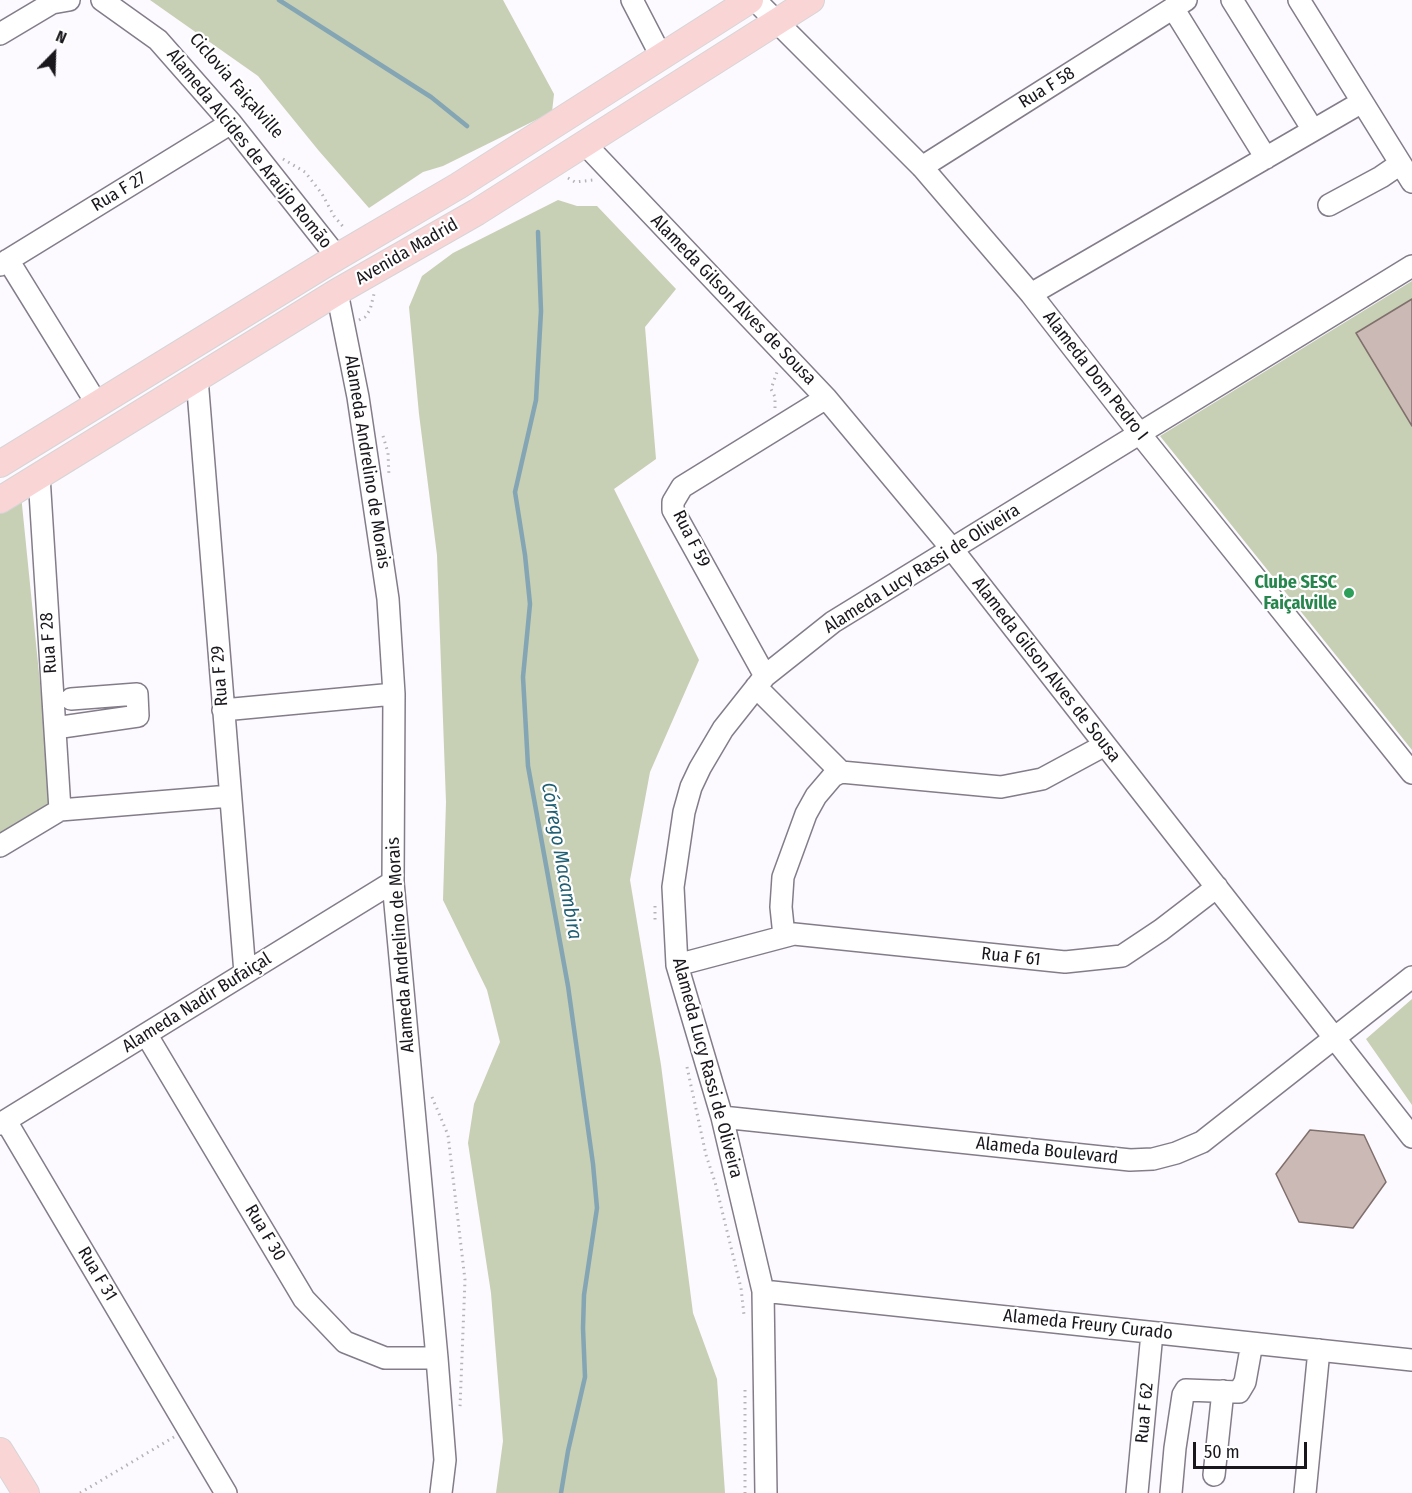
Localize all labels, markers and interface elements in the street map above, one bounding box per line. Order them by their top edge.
north arrow [24,24,84,84]
text: N [53,26,69,48]
street label: Ciclovia Faiçalville [184,29,288,143]
street label: Alameda Alcides de Araújo Romão [162,45,336,253]
street label: Rua F 58 [1015,63,1079,113]
street label: Rua F 27 [88,167,150,217]
street label: Alameda Gilson Alves de Sousa [646,210,820,390]
street label: Avenida Madrid [352,214,462,290]
street label: Alameda Dom Pedro I [1038,307,1152,445]
street label: Alameda Andrelino de Morais [339,354,395,570]
street label: Alameda Lucy Rassi de Oliveira [820,500,1024,638]
street label: Rua F 59 [668,507,714,571]
place label: Clube SESC Faiçalville [1254,572,1337,614]
street label: Alameda Gilson Alves de Sousa [967,573,1125,767]
marker: Clube SESC Faiçalville [1342,586,1356,600]
street label: Rua F 28 [36,612,62,674]
street label: Rua F 29 [207,645,233,707]
water label: Córrego Macambira [535,781,587,941]
street label: Alameda Andrelino de Morais [383,837,419,1053]
street label: Rua F 61 [980,943,1042,971]
street label: Alameda Nadir Bufaiçal [119,948,275,1058]
street label: Alameda Lucy Rassi de Oliveira [667,956,747,1180]
street label: Alameda Boulevard [975,1133,1119,1169]
street label: Rua F 30 [240,1201,290,1265]
street label: Rua F 31 [73,1243,121,1305]
street label: Alameda Freury Curado [1002,1305,1174,1345]
street label: Rua F 62 [1132,1382,1158,1444]
scale bar [1196,1430,1310,1468]
text: 50 m [1204,1441,1240,1463]

